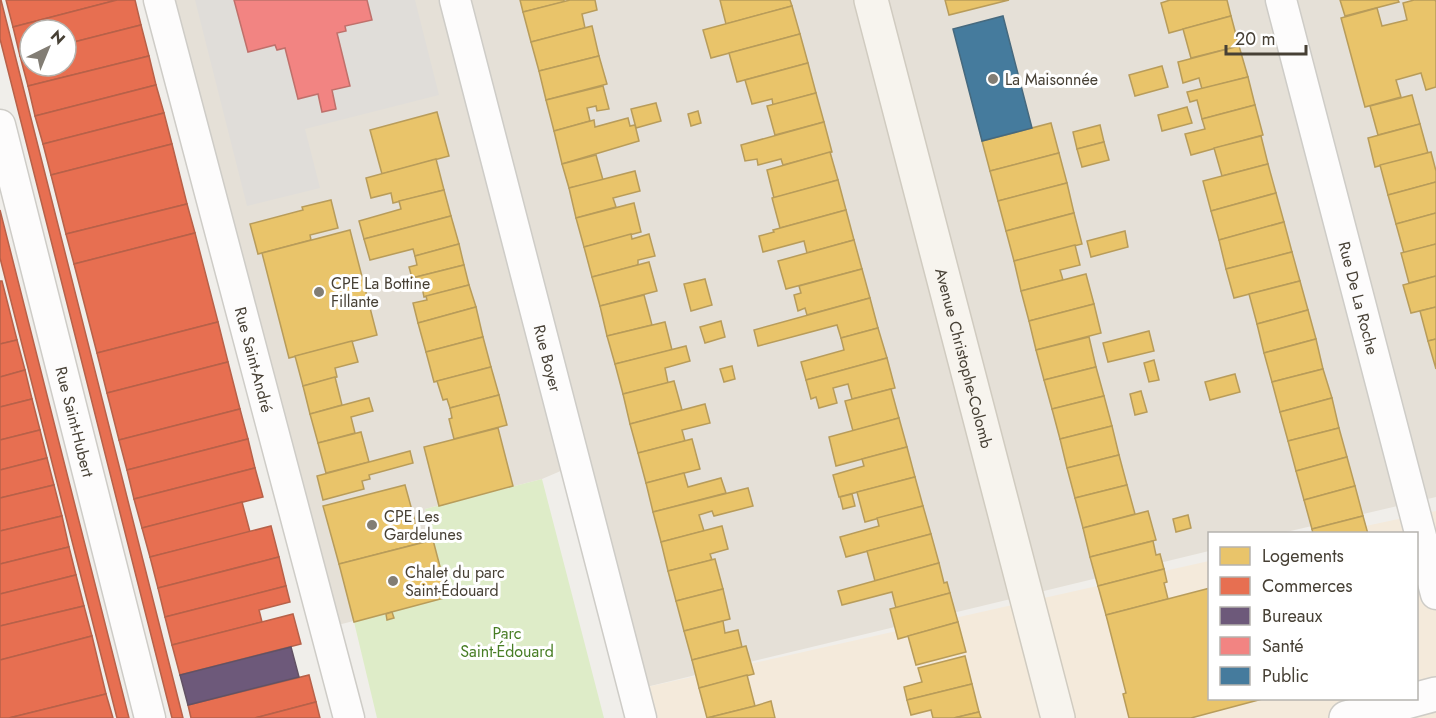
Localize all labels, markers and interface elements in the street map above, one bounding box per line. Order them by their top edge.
north arrow [18,18,78,78]
scale bar [1226,18,1306,56]
text: N [45,25,70,50]
text: 20 m [1235,26,1275,52]
place label: La Maisonnée [1005,68,1098,91]
marker: La Maisonnée [986,72,1000,86]
street label: Rue De La Roche [1333,239,1385,357]
street label: Avenue Christophe-Colomb [930,265,999,451]
place label: CPE La Bottine Fillante [331,272,430,313]
marker: CPE La Bottine Fillante [312,285,326,299]
street label: Rue Saint-André [229,304,279,415]
street label: Rue Boyer [528,322,568,395]
street label: Rue Saint-Hubert [50,364,100,480]
place label: CPE Les Gardelunes [384,505,462,546]
marker: CPE Les Gardelunes [365,518,379,532]
legend [1208,532,1418,700]
text: Logements [1262,543,1344,569]
place label: Chalet du parc Saint-Édouard [405,561,505,602]
text: Commerces [1262,573,1353,599]
marker: Chalet du parc Saint-Édouard [386,574,400,588]
text: Bureaux [1262,603,1323,629]
park label: Parc Saint-Édouard [460,622,554,663]
text: Santé [1262,633,1304,659]
text: Public [1262,663,1309,689]

